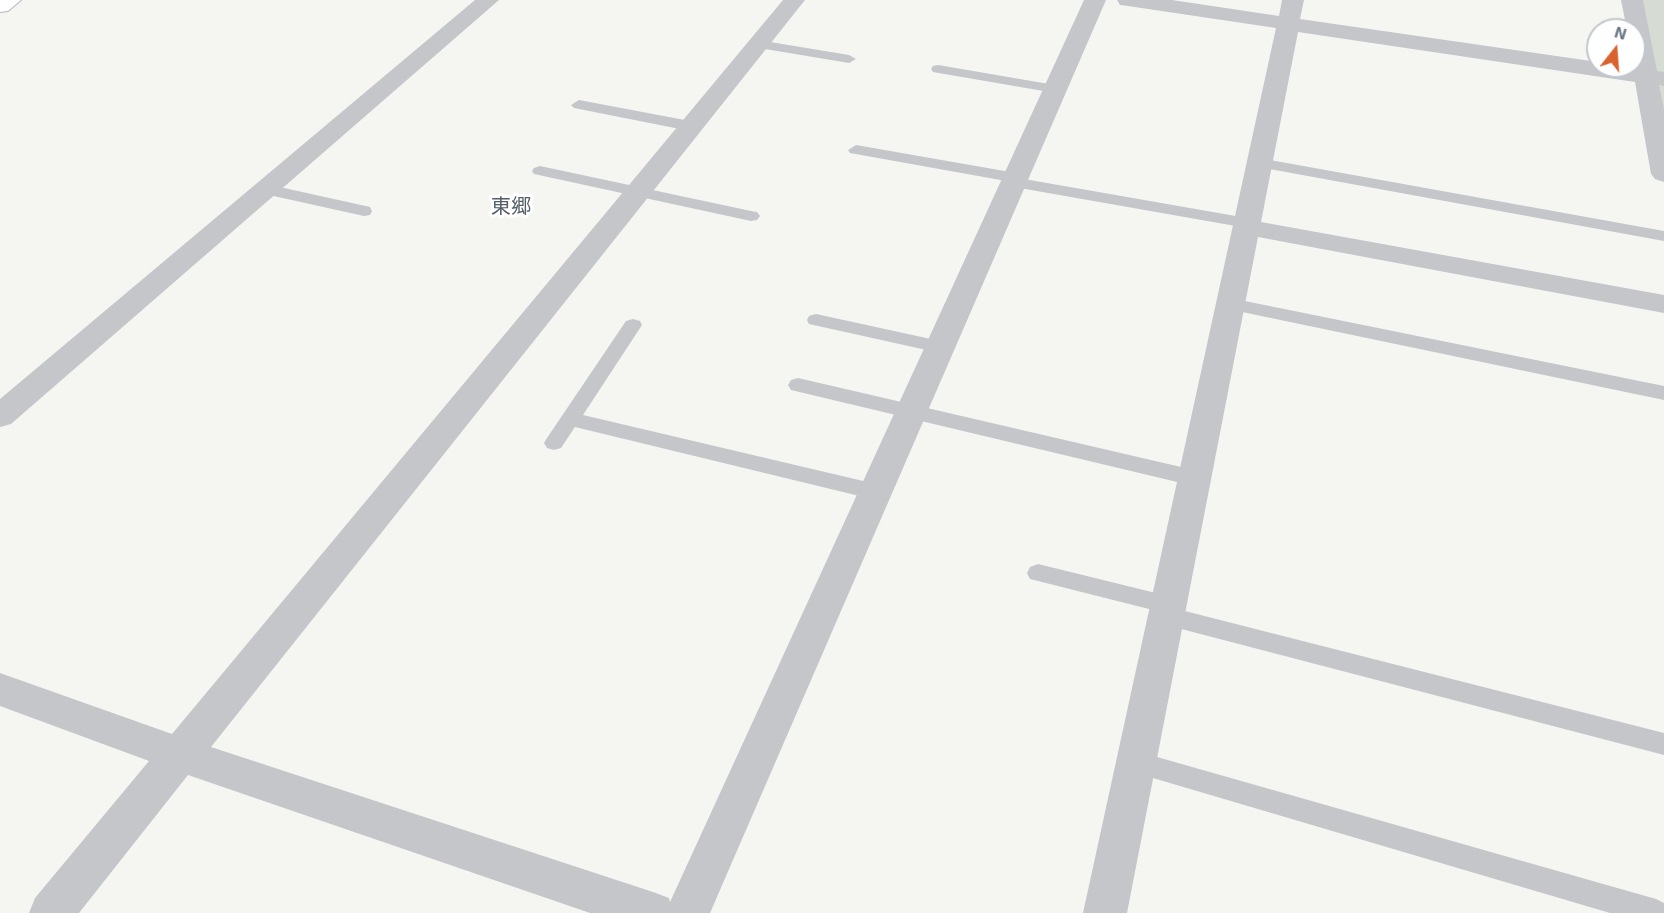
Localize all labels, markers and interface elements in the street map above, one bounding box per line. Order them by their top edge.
north arrow [1586,18,1646,78]
text: N [1613,21,1629,43]
district label: 東郷 [491,194,531,218]

